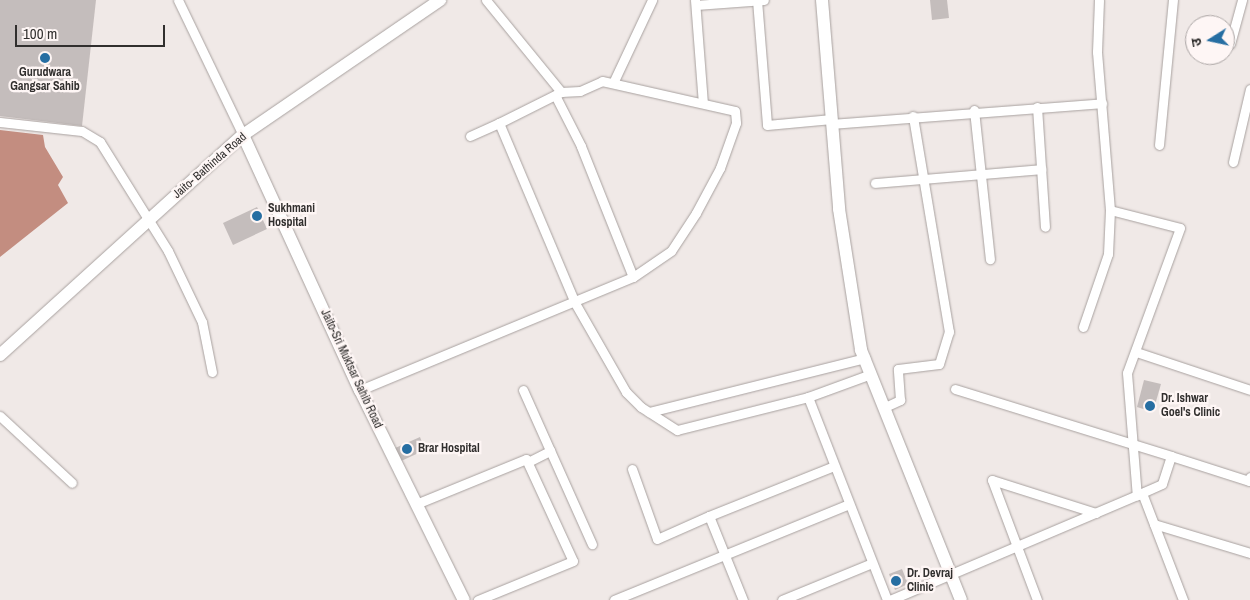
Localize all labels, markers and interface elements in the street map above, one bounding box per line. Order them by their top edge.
scale bar [18,15,168,47]
north arrow [1185,15,1235,65]
text: 100 m [23,23,57,44]
text: उ [1187,37,1206,48]
marker: Gurudwara Gangsar Sahib [39,52,51,64]
place label: Gurudwara Gangsar Sahib [10,66,80,94]
street label: Jaito- Bathinda Road [170,130,250,202]
place label: Sukhmani Hospital [268,202,315,230]
marker: Sukhmani Hospital [250,209,264,223]
street label: Jaito-Sri Muktsar Sahib Road [317,307,385,431]
place label: Dr. Ishwar Goel's Clinic [1161,392,1220,420]
marker: Dr. Ishwar Goel's Clinic [1143,399,1157,413]
marker: Brar Hospital [400,442,414,456]
place label: Brar Hospital [418,442,480,456]
place label: Dr. Devraj Clinic [907,567,953,595]
marker: Dr. Devraj Clinic [889,574,903,588]

